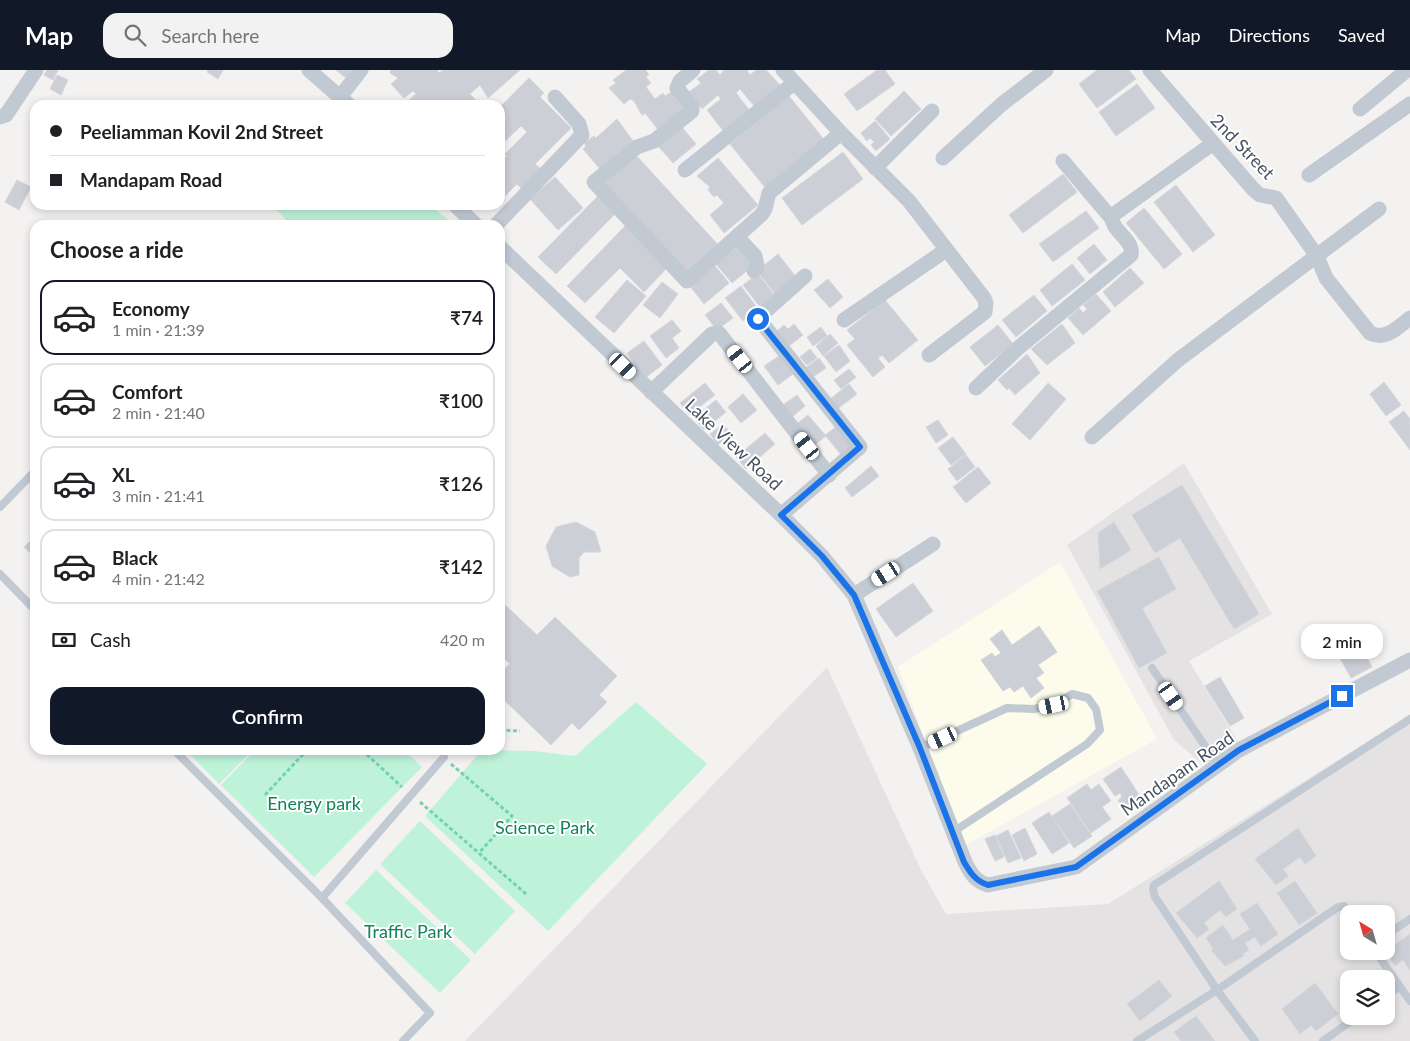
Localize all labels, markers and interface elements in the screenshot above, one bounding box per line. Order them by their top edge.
search box [103,13,453,58]
text: Map [25,21,73,50]
icon: search [121,21,149,49]
text: Search here [161,24,259,47]
text: Map [1165,24,1201,46]
text: Directions [1229,24,1310,46]
text: Saved [1338,24,1385,46]
street label: 2nd Street [1206,109,1280,184]
text: Peeliamman Kovil 2nd Street [80,120,323,143]
text: Mandapam Road [80,168,222,191]
text: Choose a ride [50,236,184,263]
icon: car [52,295,97,340]
text: Economy [112,297,190,320]
text: ₹74 [450,306,483,329]
route start [747,308,769,330]
text: 1 min · 21:39 [112,320,205,339]
car [724,343,755,375]
car [606,350,639,382]
icon: car [52,378,97,423]
text: Comfort [112,380,183,403]
text: ₹100 [439,389,483,412]
street label: Lake View Road [681,393,787,495]
text: 2 min · 21:40 [112,403,205,422]
car [791,430,822,462]
icon: car [52,461,97,506]
text: XL [112,463,135,486]
text: ₹126 [439,472,483,495]
text: 3 min · 21:41 [112,486,205,505]
icon: car [52,544,97,589]
text: Black [112,546,158,569]
text: ₹142 [439,555,483,578]
car [869,560,902,588]
text: 4 min · 21:42 [112,569,205,588]
callout: 2 min [1301,624,1383,658]
icon: cash [50,626,78,654]
text: Cash [90,628,131,651]
text: 420 m [440,630,485,649]
text: 2 min [1322,632,1362,651]
car [1156,679,1185,713]
route end [1331,685,1353,707]
button: Confirm [50,687,485,745]
car [1037,695,1070,715]
car [926,725,959,751]
street label: Mandapam Road [1116,726,1238,820]
park label: Energy park [267,792,362,814]
park label: Science Park [495,816,596,838]
north arrow [1340,905,1395,960]
map controls [1340,905,1395,1025]
park label: Traffic Park [364,920,453,942]
button: layers [1340,970,1395,1025]

